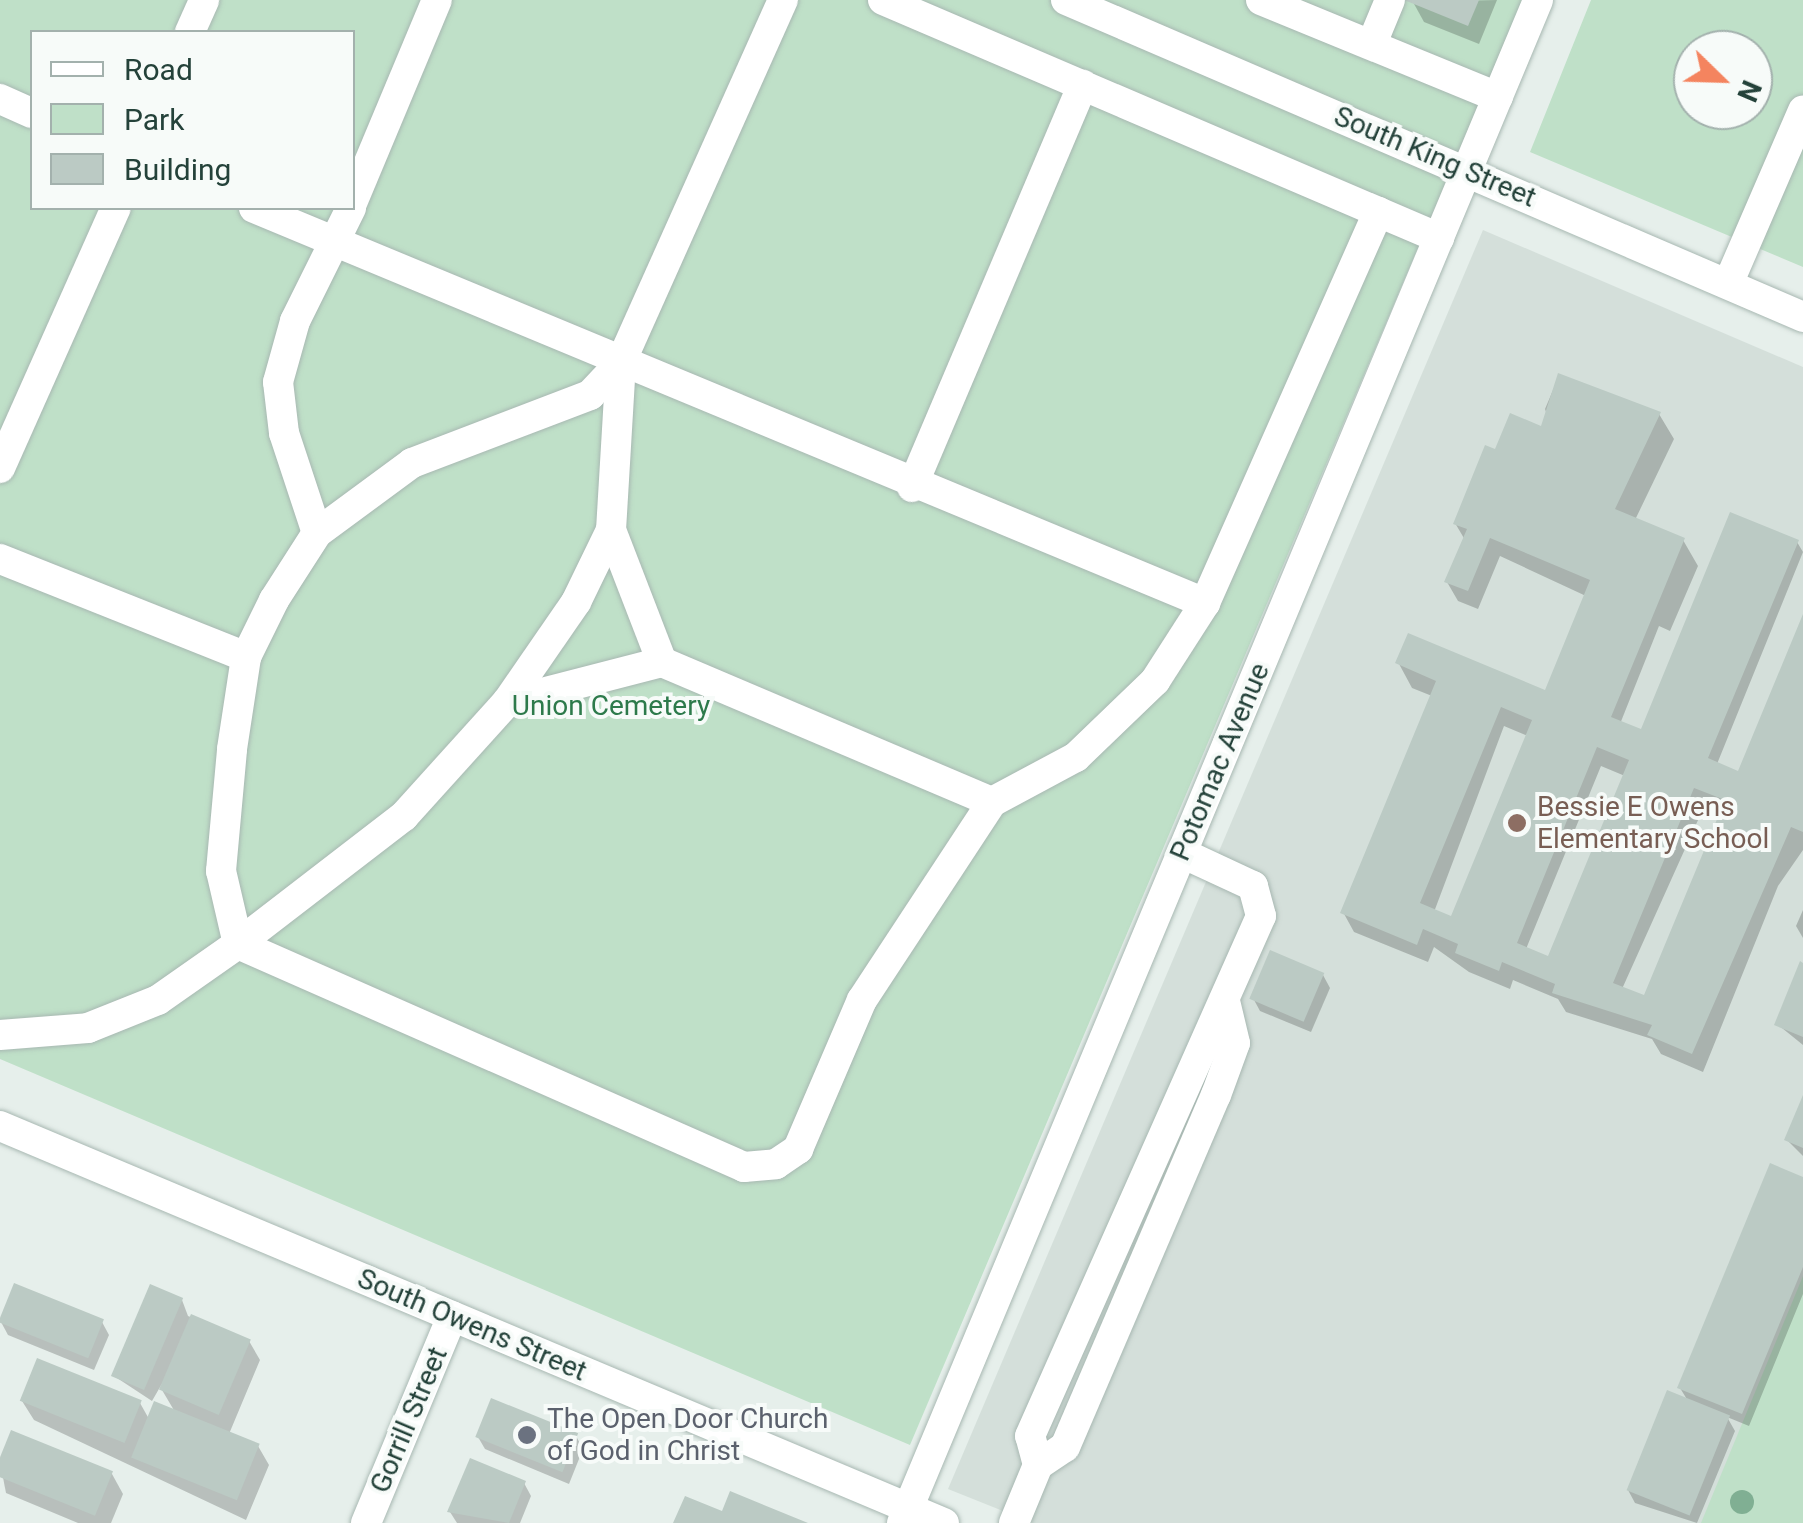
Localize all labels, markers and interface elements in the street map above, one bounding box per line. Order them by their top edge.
legend [30,30,355,210]
north arrow [1673,30,1773,130]
text: Road [124,52,193,87]
text: N [1730,76,1768,107]
street label: South King Street [1329,99,1541,215]
text: Park [124,102,184,137]
text: Building [124,152,231,187]
street label: Potomac Avenue [1163,658,1277,866]
park label: Union Cemetery [512,689,710,723]
place label: Bessie E Owens Elementary School [1537,790,1769,856]
marker: Bessie E Owens Elementary School [1506,812,1528,834]
street label: South Owens Street [352,1262,592,1388]
street label: Gorrill Street [363,1342,455,1498]
place label: The Open Door Church of God in Christ [547,1402,828,1468]
marker: The Open Door Church of God in Christ [516,1424,538,1446]

